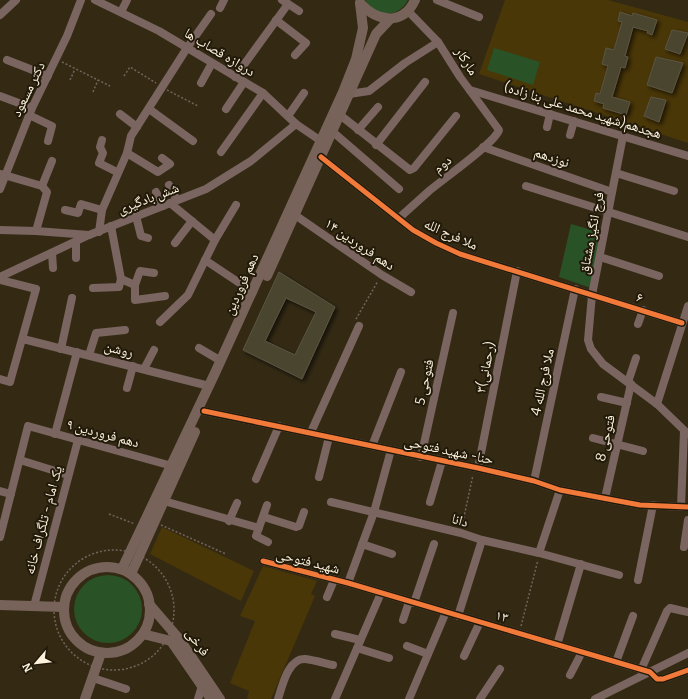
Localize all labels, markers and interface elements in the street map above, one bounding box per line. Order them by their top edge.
street label: دروازه قصاب ها [181,25,258,80]
street label: مارکار [451,43,482,79]
street label: دکتر مسعود [8,59,49,119]
street label: هجدهم(شهید محمد علی بنا زاده) [502,78,664,143]
street label: نوزدهم [532,144,572,172]
street label: دوم [430,152,456,178]
street label: شش بادگیری [115,179,181,218]
street label: فرح انگیز مشتاق [575,190,609,276]
street label: دهم فروردین ۱۴ [321,215,398,275]
street label: ملا فرج الله [421,215,480,255]
street label: دهم فروردین [220,251,264,318]
street label: ۶ [634,288,645,307]
street label: روشن [103,338,135,361]
street label: ۳(رحمانی) [472,340,499,394]
street label: 4 ملا فرج الله [527,347,559,417]
street label: فتوحی 5 [411,358,438,407]
street label: فتوحی 8 [592,413,619,463]
street label: دهم فروردین ۹ [64,416,141,452]
street label: حنا- شهید فتوحی [403,433,495,468]
street label: یک امام - تلگراف خانه [21,464,67,576]
street label: دانا [450,510,470,531]
street label: شهید فتوحی [274,545,341,578]
street label: ۱۳ [493,607,510,626]
street label: فرخی [182,625,213,660]
north arrow [16,643,56,683]
text: N [20,660,35,674]

